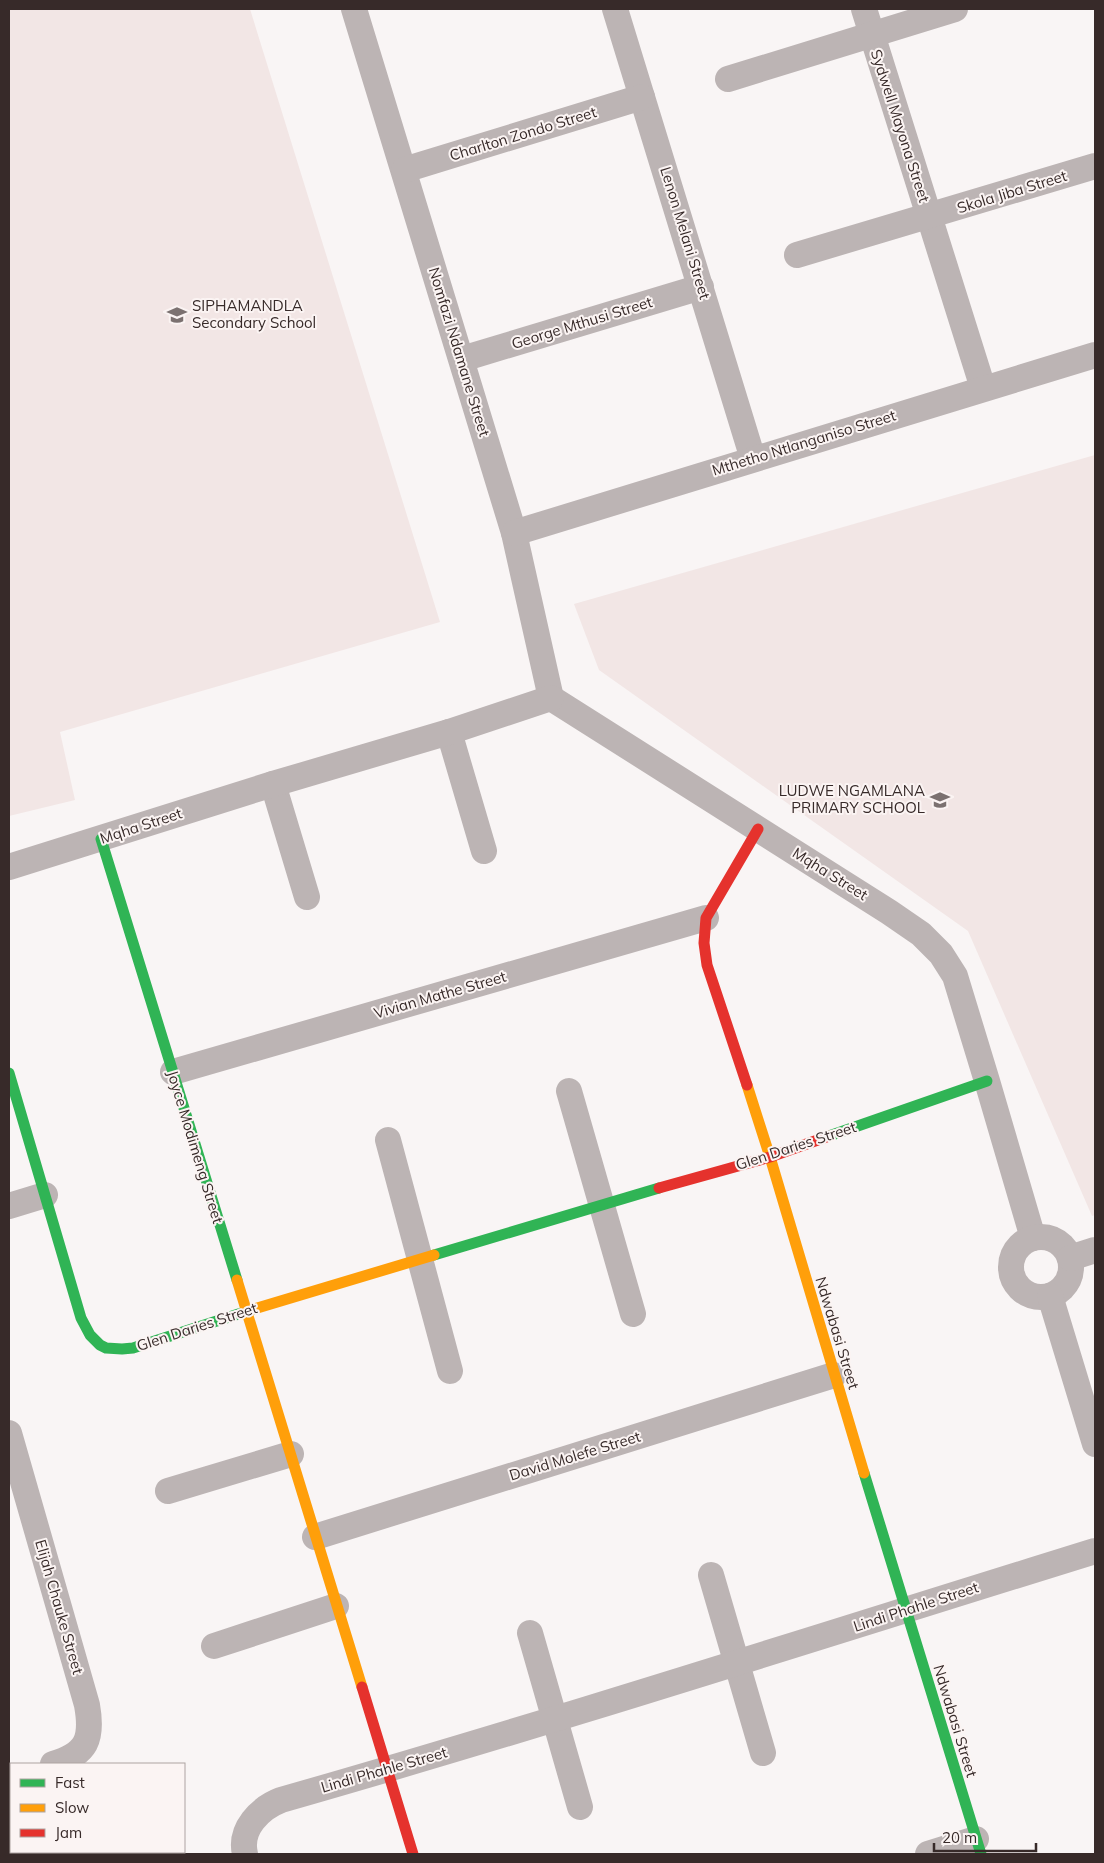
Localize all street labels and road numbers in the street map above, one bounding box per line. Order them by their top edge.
street label: Sydwell Mayona Street [867,47,934,205]
street label: Charlton Zondo Street [447,102,599,165]
street label: Lenon Melani Street [656,164,715,301]
street label: Skola Jiba Street [955,166,1069,217]
street label: Nomfazi Ndamane Street [425,265,494,439]
street label: George Mthusi Street [509,292,655,353]
street label: Mthetho Ntlanganiso Street [710,405,898,480]
street label: Mqha Street [97,803,184,848]
street label: Mqha Street [789,843,871,904]
street label: Vivian Mathe Street [372,967,508,1022]
street label: Joyce Modimeng Street [163,1068,228,1226]
street label: Glen Daries Street [733,1117,859,1174]
street label: Ndwabasi Street [811,1274,864,1391]
street label: Glen Daries Street [134,1298,260,1355]
street label: David Molefe Street [507,1427,643,1485]
street label: Elijah Chauke Street [31,1537,88,1676]
street label: Lindi Phahle Street [851,1577,981,1636]
street label: Ndwabasi Street [929,1662,982,1779]
street label: Lindi Phahle Street [319,1742,449,1797]

